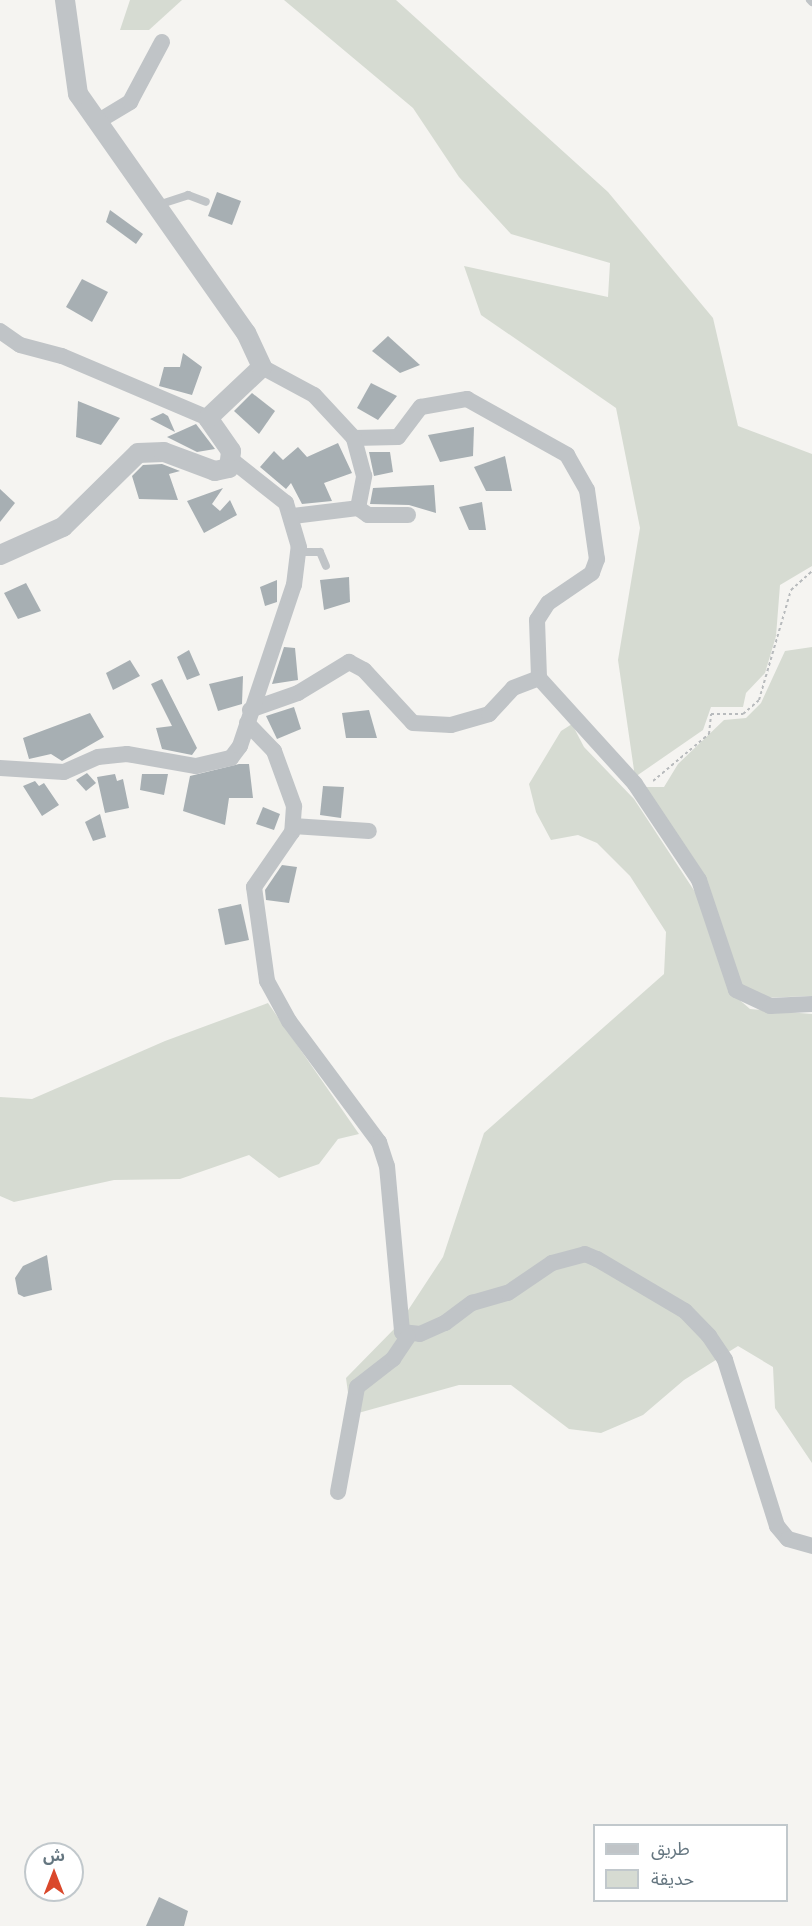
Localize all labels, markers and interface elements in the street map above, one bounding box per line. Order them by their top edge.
legend [593,1824,788,1902]
text: طريق [651,1838,690,1860]
north arrow [24,1842,84,1902]
text: ش [43,1846,65,1865]
text: حديقة [651,1868,694,1890]

